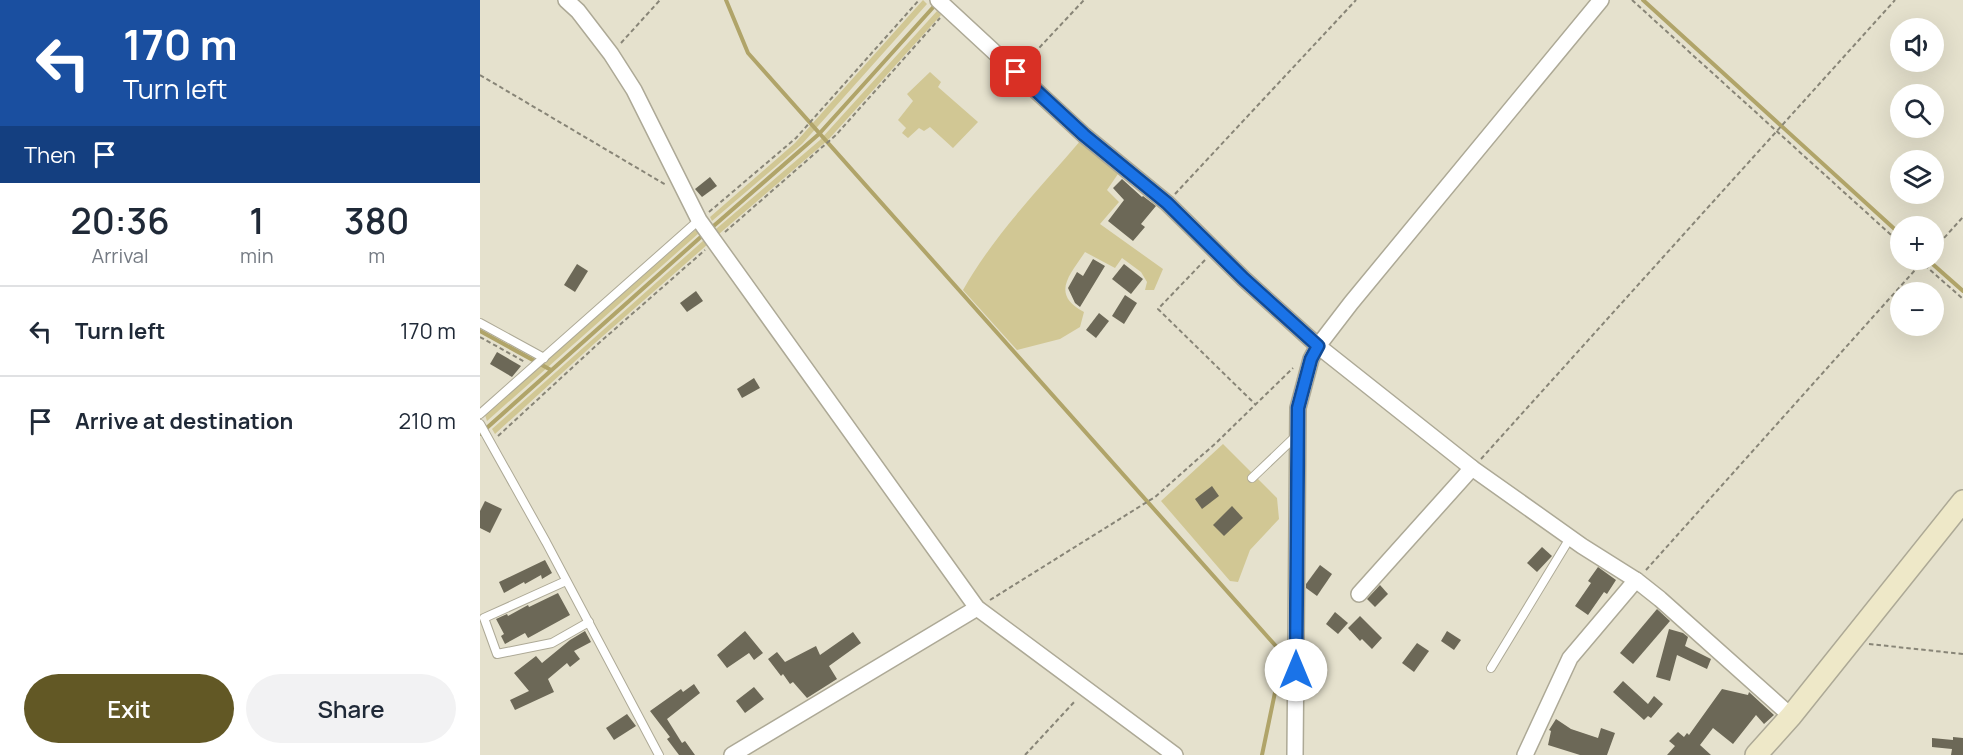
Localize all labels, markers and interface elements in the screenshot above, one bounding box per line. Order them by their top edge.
text: 170 m [123,15,238,73]
map controls [1890,18,1944,336]
button: sound [1890,18,1944,72]
icon: left [24,24,102,102]
pin [990,46,1041,97]
icon: arrive [999,55,1032,88]
text: Turn left [123,70,227,107]
button: search [1890,84,1944,138]
icon: arrive [88,138,121,171]
text: Then [24,140,76,170]
button: layers [1890,150,1944,204]
text: 20:36 [71,196,170,245]
text: 1 [249,196,264,245]
text: 380 [344,196,409,245]
button: + [1890,216,1944,270]
text: Arrival [91,242,149,269]
text: min [240,242,274,269]
text: m [368,242,385,269]
button: − [1890,282,1944,336]
icon: left [24,315,57,348]
text: Turn left [75,316,165,346]
text: 170 m [400,316,456,346]
icon: arrive [24,405,57,438]
text: Arrive at destination [75,406,293,436]
text: 210 m [398,406,456,436]
position arrow [1264,638,1328,702]
button: Exit [24,674,234,743]
button: Share [246,674,456,743]

